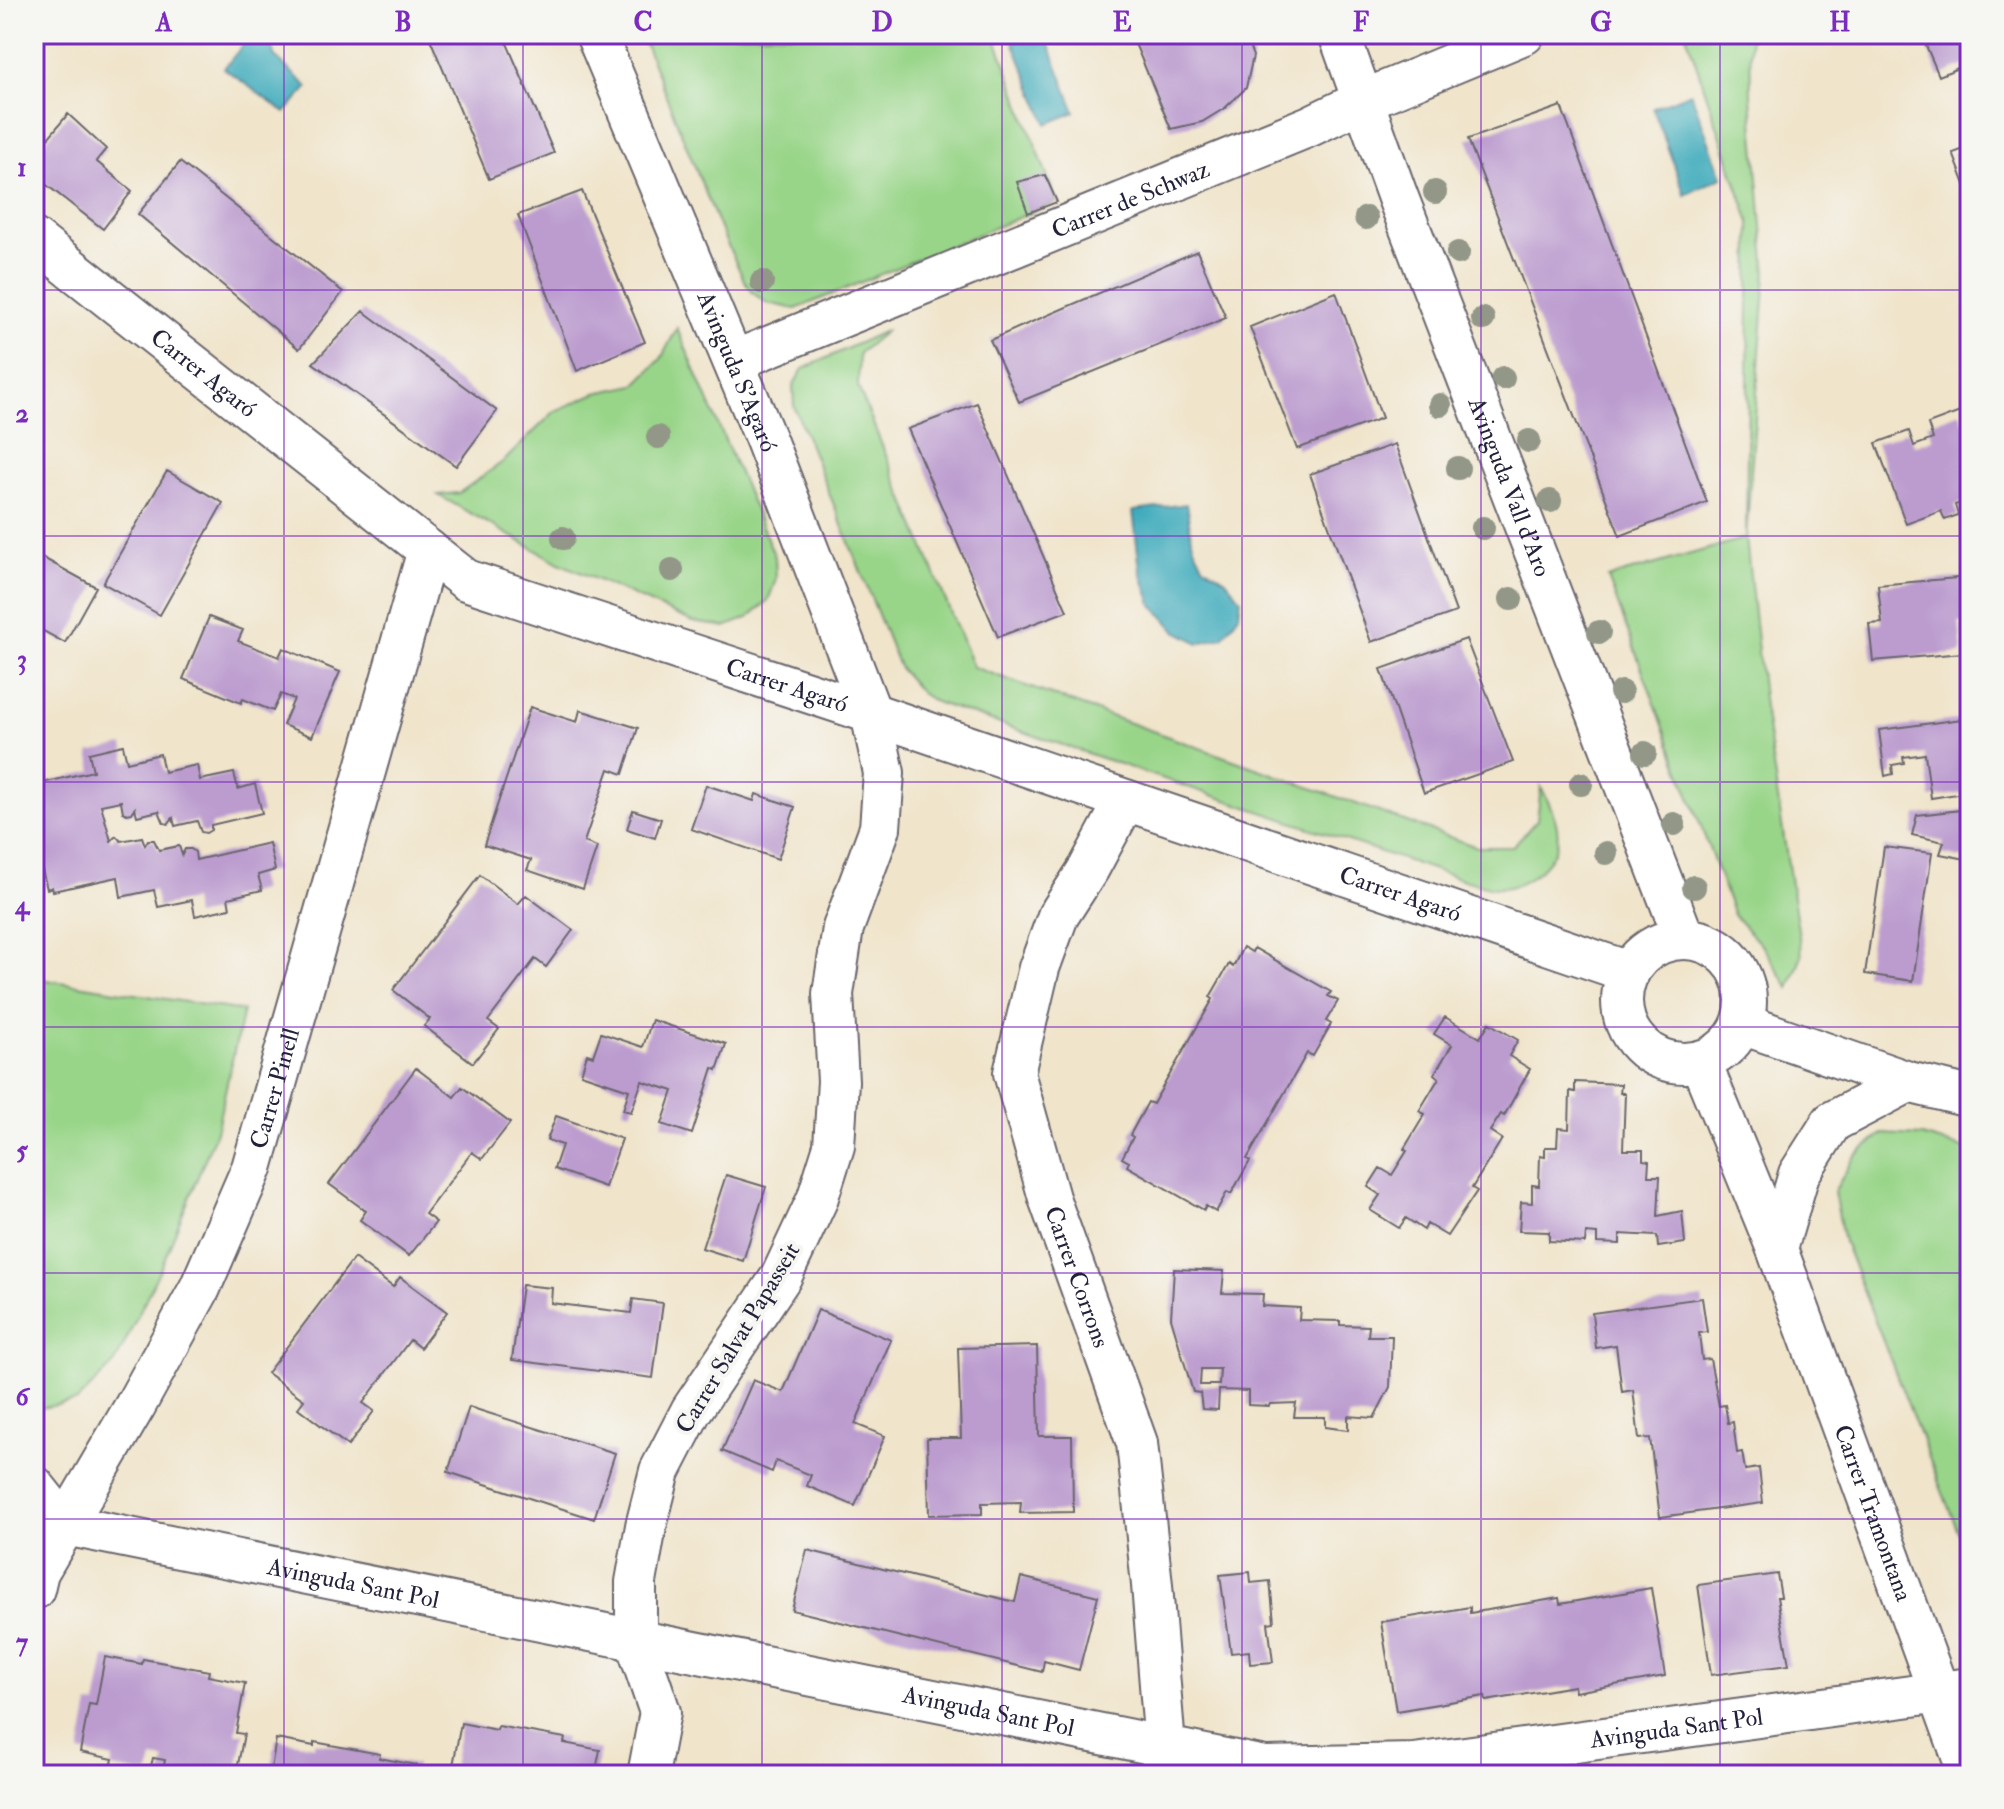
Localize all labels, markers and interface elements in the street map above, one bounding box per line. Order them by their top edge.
text: A [155,7,173,39]
text: B [394,7,412,39]
text: C [633,7,653,39]
text: D [871,7,893,39]
text: E [1113,7,1132,39]
text: F [1353,7,1370,39]
text: G [1590,7,1612,39]
text: H [1829,7,1851,39]
text: 1 [17,152,27,184]
street label: Carrer de Schwaz [1047,153,1214,245]
street label: Avinguda S'Agaró [690,286,785,456]
street label: Carrer Agaró [144,321,263,424]
street label: Avinguda Vall d'Aro [1461,392,1558,581]
text: 2 [15,398,29,430]
text: 3 [17,644,27,676]
street label: Carrer Agaró [722,651,852,720]
street label: Carrer Agaró [1335,859,1465,929]
text: 4 [14,890,31,922]
street label: Carrer Pinell [243,1024,307,1152]
text: 5 [16,1135,28,1167]
street label: Carrer Corrons [1038,1202,1117,1352]
street label: Carrer Salvat Papasseit [669,1237,807,1439]
text: 6 [15,1381,30,1413]
street label: Carrer Tramontana [1827,1420,1920,1606]
street label: Avinguda Sant Pol [264,1551,442,1616]
text: 7 [16,1627,28,1659]
street label: Avinguda Sant Pol [899,1679,1077,1744]
street label: Avinguda Sant Pol [1587,1701,1765,1755]

